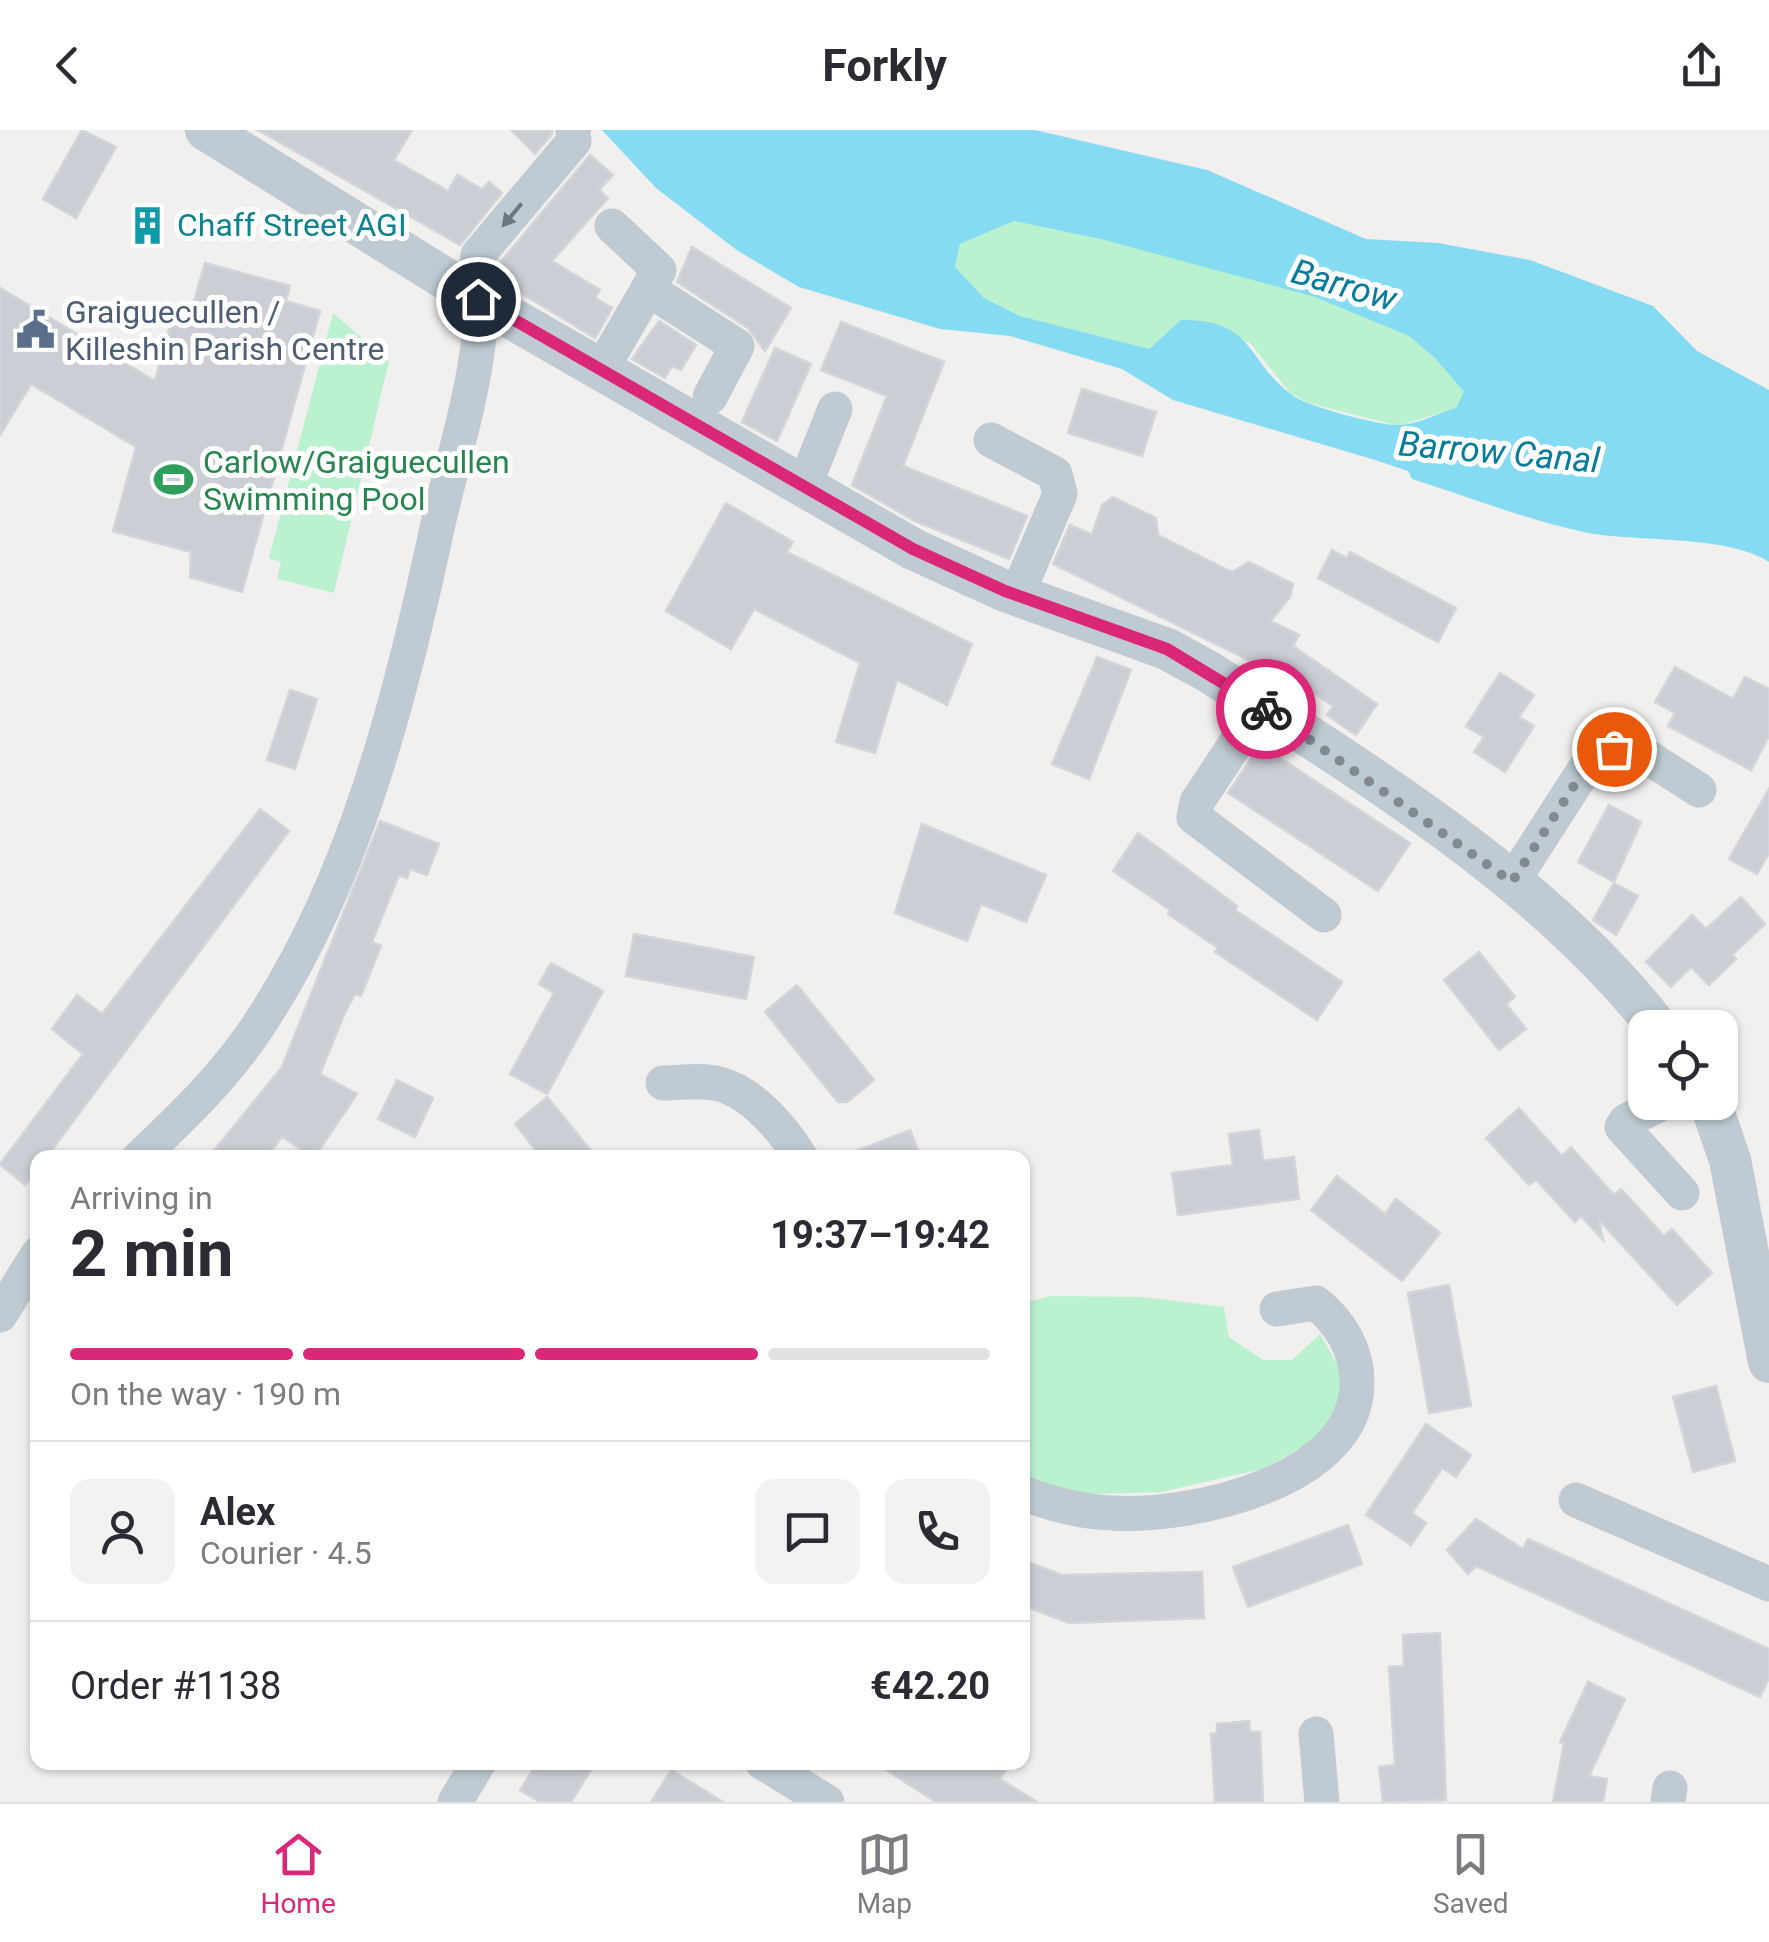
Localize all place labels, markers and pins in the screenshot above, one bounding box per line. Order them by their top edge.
building icon: Chaff Street AGI [126,204,168,246]
place label: Chaff Street AGI [177,206,407,244]
pin [436,257,521,342]
place label: Graiguecullen / Killeshin Parish Centre [65,293,385,368]
public building icon: Graiguecullen / Killeshin Parish Centre [14,309,56,351]
place label: Carlow/Graiguecullen Swimming Pool [203,443,510,518]
sports icon: Carlow/Graiguecullen Swimming Pool [152,459,194,501]
pin [1572,707,1657,792]

